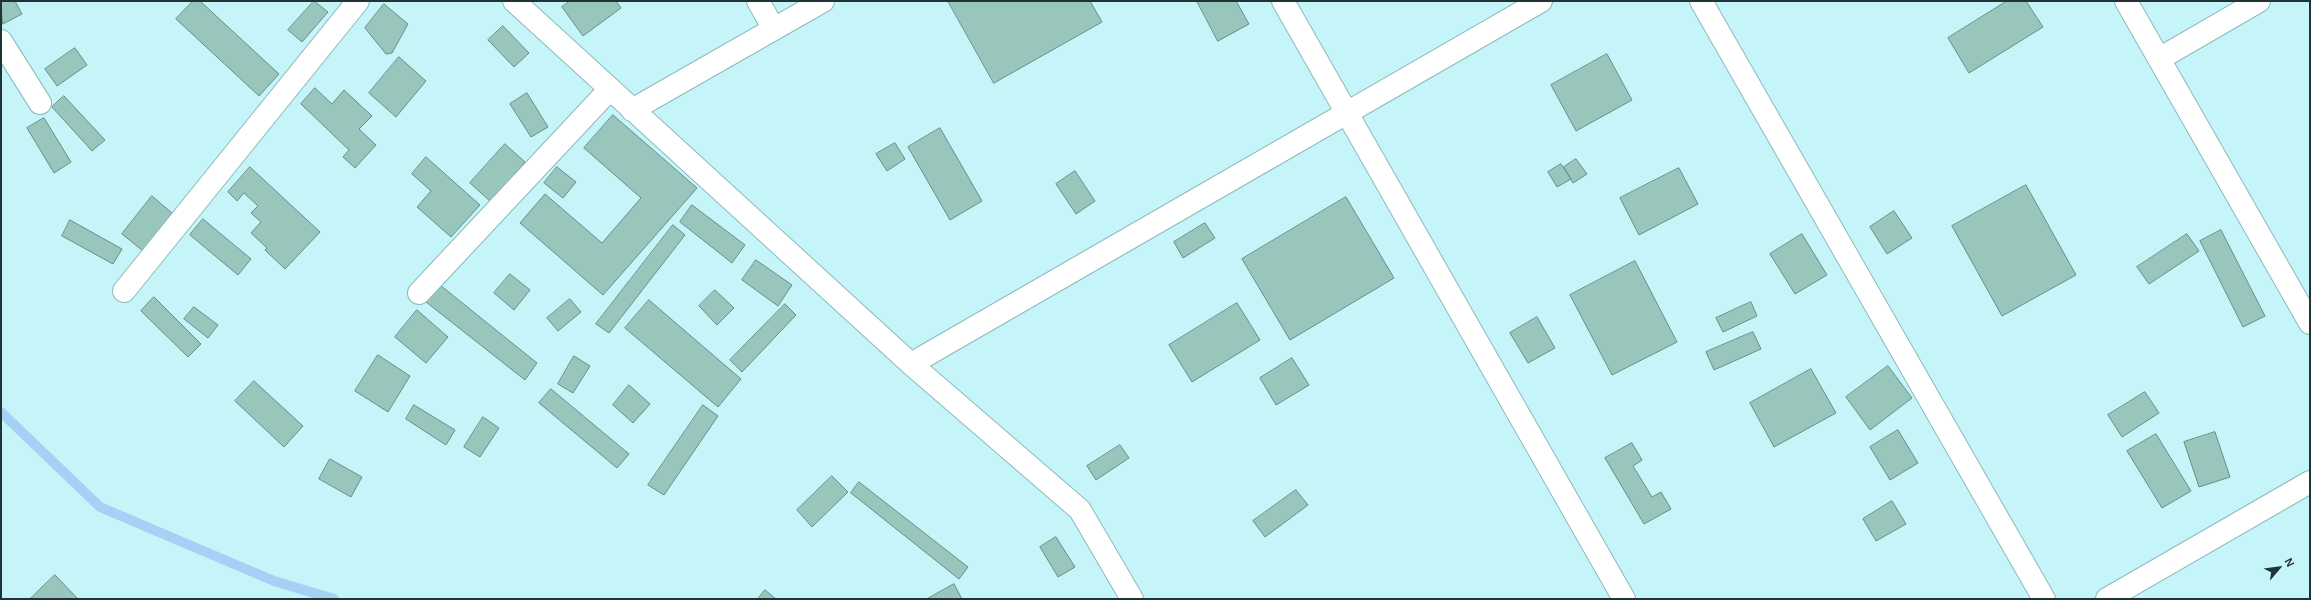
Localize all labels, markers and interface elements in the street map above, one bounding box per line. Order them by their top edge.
north arrow [2259,548,2299,588]
text: N [2282,556,2297,569]

